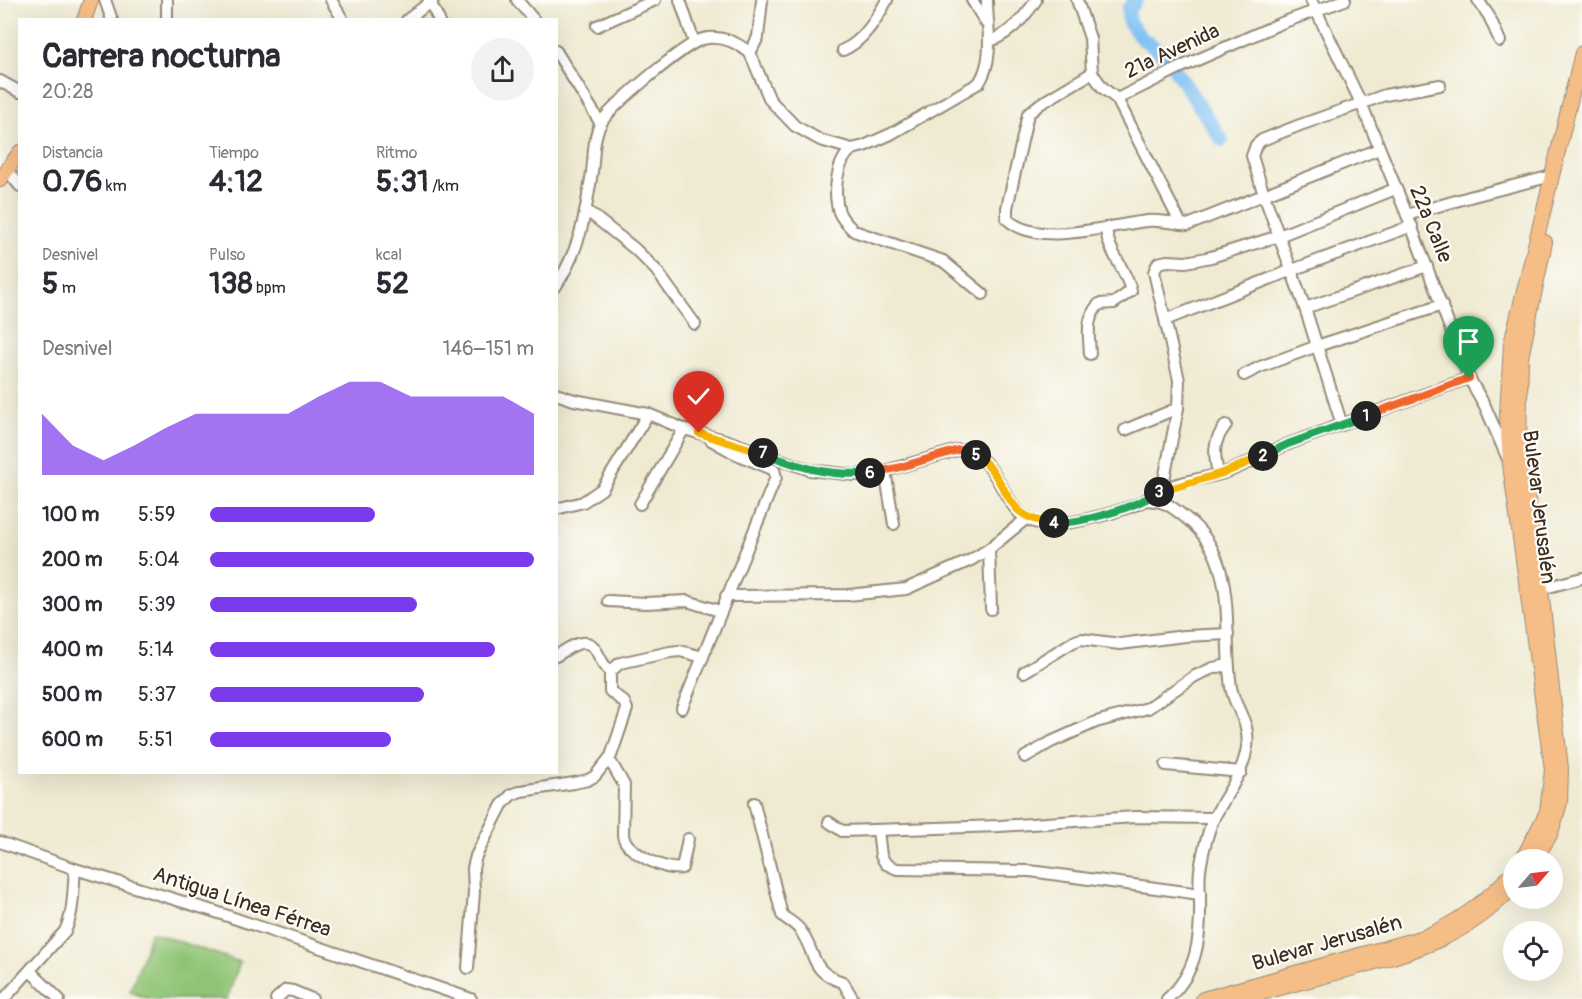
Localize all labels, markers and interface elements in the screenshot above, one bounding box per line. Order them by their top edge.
street label: 21a Avenida [1120,17,1224,85]
text: Carrera nocturna [42,36,281,77]
button: share [471,38,534,101]
text: 20:28 [42,79,93,104]
text: Distancia [42,143,103,163]
text: Tiempo [209,143,259,163]
text: Ritmo [376,143,417,163]
text: 0.76 [42,163,102,200]
text: 4:12 [209,163,263,200]
text: 5:31 [376,163,429,200]
text: km [102,176,127,196]
text: /km [429,176,459,196]
street label: 22a Calle [1403,181,1459,267]
text: Desnivel [42,245,98,265]
text: Pulso [209,245,245,265]
text: kcal [376,245,402,265]
text: 5 [42,265,58,302]
text: 138 [209,265,253,302]
text: 52 [376,265,409,302]
text: m [58,278,76,298]
text: bpm [253,278,286,298]
pin [1443,316,1494,378]
icon: arrive [1452,325,1485,358]
text: Desnivel [42,336,112,361]
text: 146–151 m [443,336,534,361]
pin [673,371,724,433]
icon: check [682,380,715,413]
pin: 1 [1351,401,1381,431]
text: 1 [1363,406,1369,426]
street label: Bulevar Jerusalén [1516,429,1562,585]
pin: 7 [748,438,778,468]
pin: 5 [961,440,991,470]
pin: 2 [1248,441,1278,471]
text: 7 [759,443,767,463]
text: 5 [972,445,980,465]
text: 2 [1259,446,1267,466]
pin: 6 [855,458,885,488]
text: 6 [865,463,875,483]
pin: 3 [1144,477,1174,507]
text: 3 [1155,482,1163,502]
text: 100 m [42,502,99,527]
text: 5:59 [138,502,175,527]
pin: 4 [1039,508,1069,538]
text: 4 [1049,513,1059,533]
text: 200 m [42,547,103,572]
text: 5:04 [138,547,179,572]
text: 300 m [42,592,103,617]
text: 5:39 [138,592,176,617]
text: 400 m [42,637,103,662]
text: 5:14 [138,637,174,662]
text: 500 m [42,682,102,707]
text: 5:37 [138,682,176,707]
text: 600 m [42,727,103,752]
text: 5:51 [138,727,173,752]
north arrow [1503,849,1563,909]
map controls [1503,849,1563,981]
street label: Antigua Línea Férrea [149,860,335,944]
street label: Bulevar Jerusalén [1249,909,1405,977]
button: locate [1503,921,1563,981]

